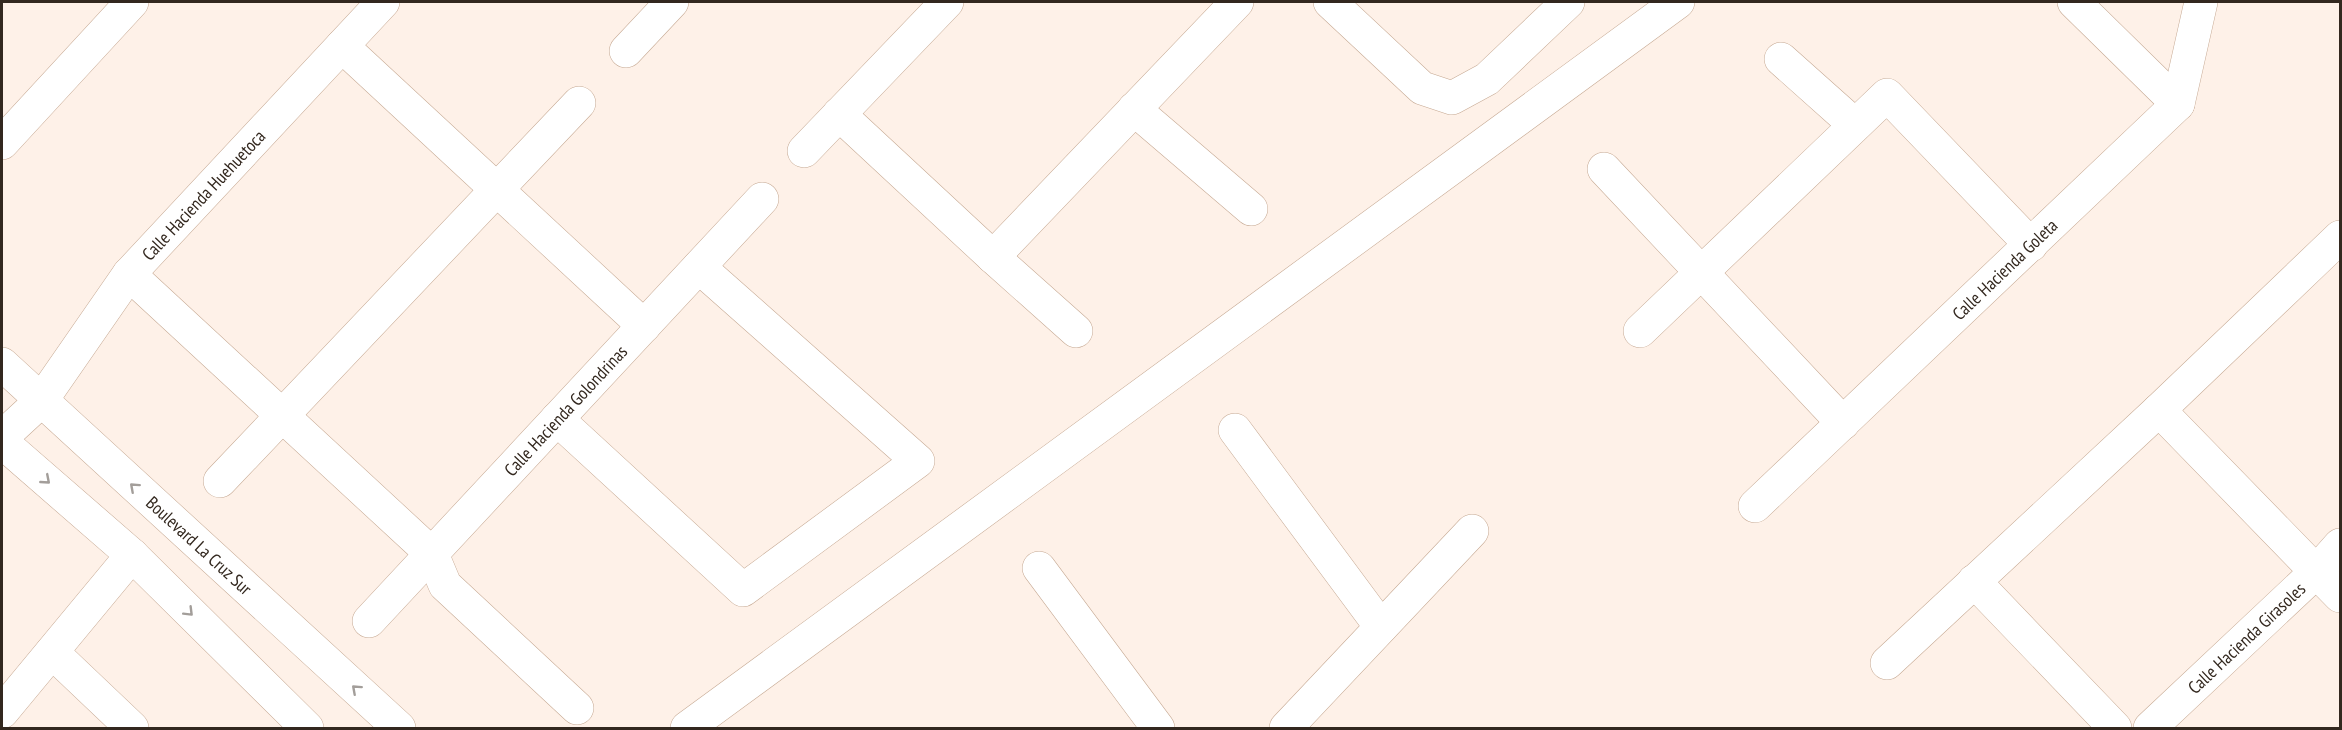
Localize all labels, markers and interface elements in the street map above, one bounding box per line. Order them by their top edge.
street label: Calle Hacienda Huehuetoca [136,125,270,265]
street label: Calle Hacienda Goleta [1947,214,2062,324]
street label: Calle Hacienda Golondrinas [499,340,632,481]
one-way arrow [39,473,49,484]
one-way arrow [130,483,141,494]
street label: Boulevard La Cruz Sur [142,491,257,599]
street label: Calle Hacienda Girasoles [2183,577,2310,698]
one-way arrow [182,605,193,616]
one-way arrow [352,685,362,696]

